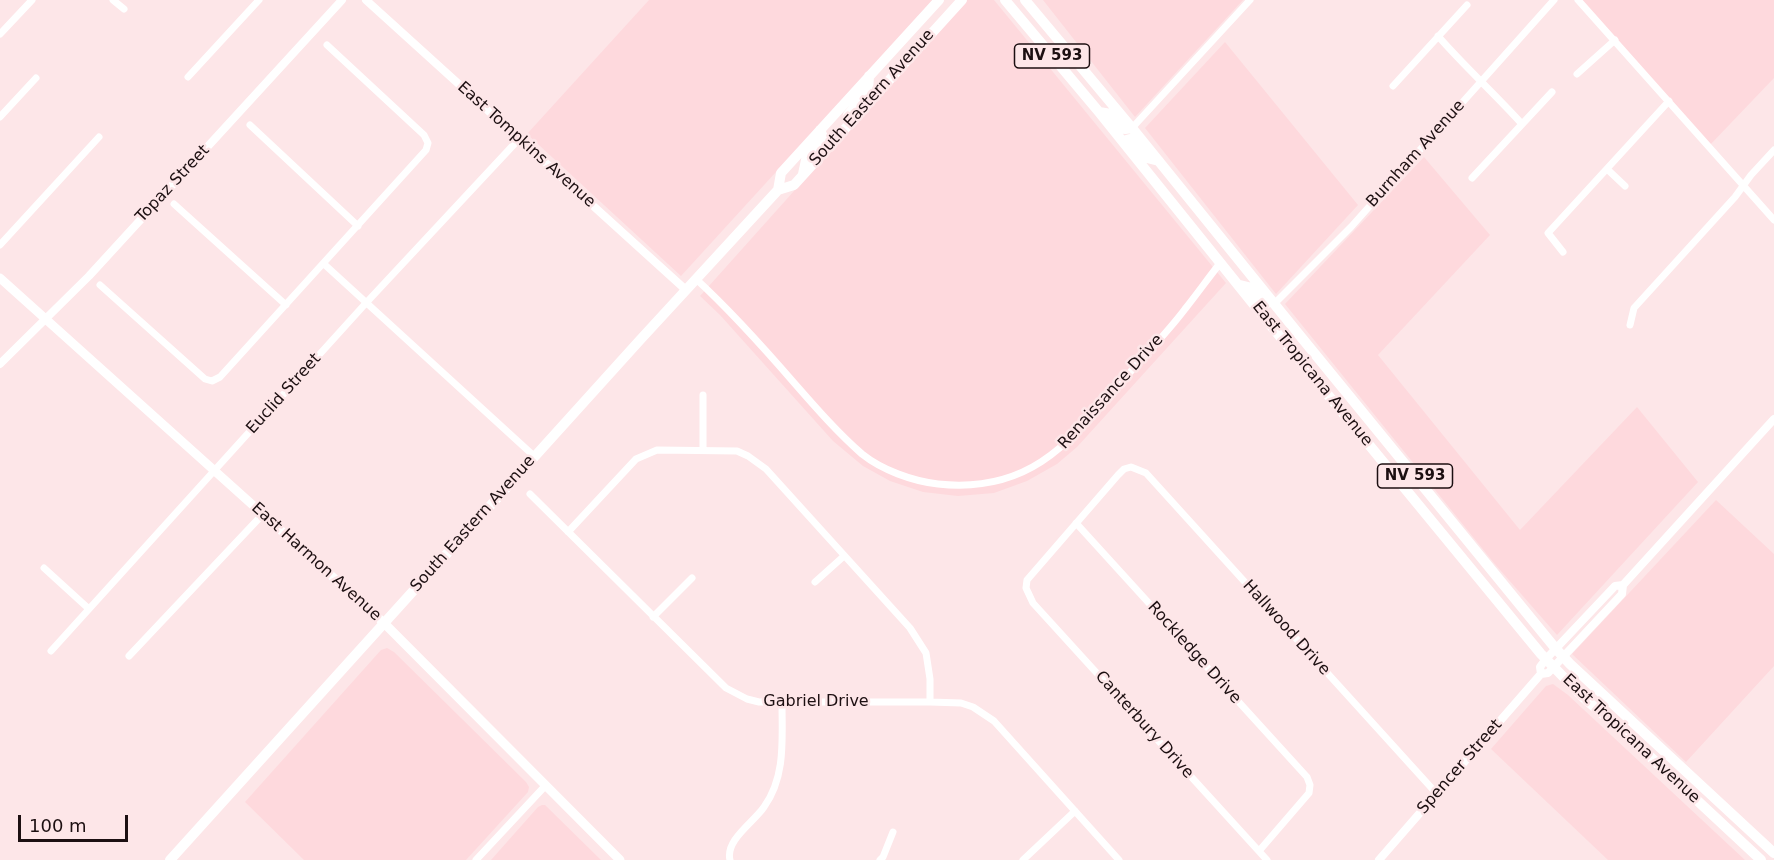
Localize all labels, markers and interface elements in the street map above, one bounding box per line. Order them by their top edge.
street label: South Eastern Avenue [806,26,938,170]
road number: NV 593 [1014,44,1090,68]
street label: East Tompkins Avenue [453,78,599,212]
street label: Burnham Avenue [1363,96,1469,212]
street label: Topaz Street [132,141,214,227]
street label: East Tropicana Avenue [1248,298,1376,450]
street label: Renaissance Drive [1054,331,1168,453]
street label: Euclid Street [243,350,325,438]
street label: South Eastern Avenue [407,452,539,596]
road number: NV 593 [1378,464,1452,488]
street label: East Harmon Avenue [247,499,385,625]
street label: Hallwood Drive [1238,577,1334,679]
street label: Rockledge Drive [1143,598,1245,708]
street label: Canterbury Drive [1091,667,1197,783]
street label: East Tropicana Avenue [1558,670,1704,808]
street label: Gabriel Drive [763,692,869,712]
street label: Spencer Street [1414,716,1506,818]
scale bar [21,803,130,841]
text: 100 m [29,815,87,836]

